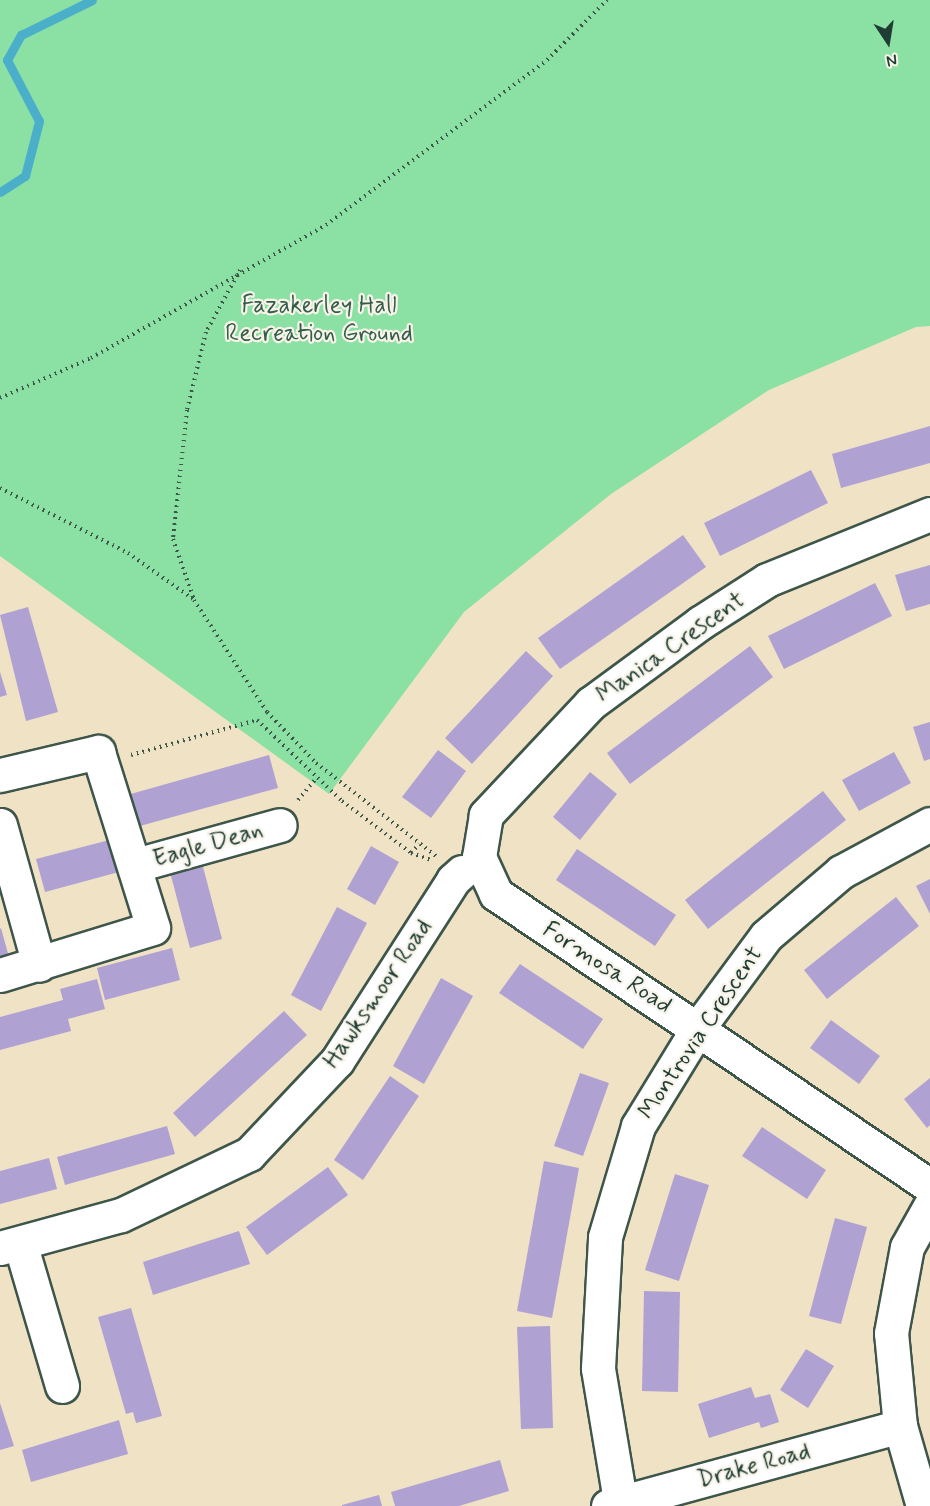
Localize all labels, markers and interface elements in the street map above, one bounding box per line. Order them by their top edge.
north arrow [858,12,918,72]
text: N [884,49,899,71]
park label: Fazakerley Hall Recreation Ground [225,292,413,348]
street label: Manica Crescent [591,586,751,710]
street label: Eagle Dean [150,816,266,874]
street label: Hawksmoor Road [317,914,439,1074]
street label: Formosa Road [537,916,677,1020]
street label: Montrovia Crescent [633,941,769,1125]
street label: Drake Road [694,1437,814,1495]

